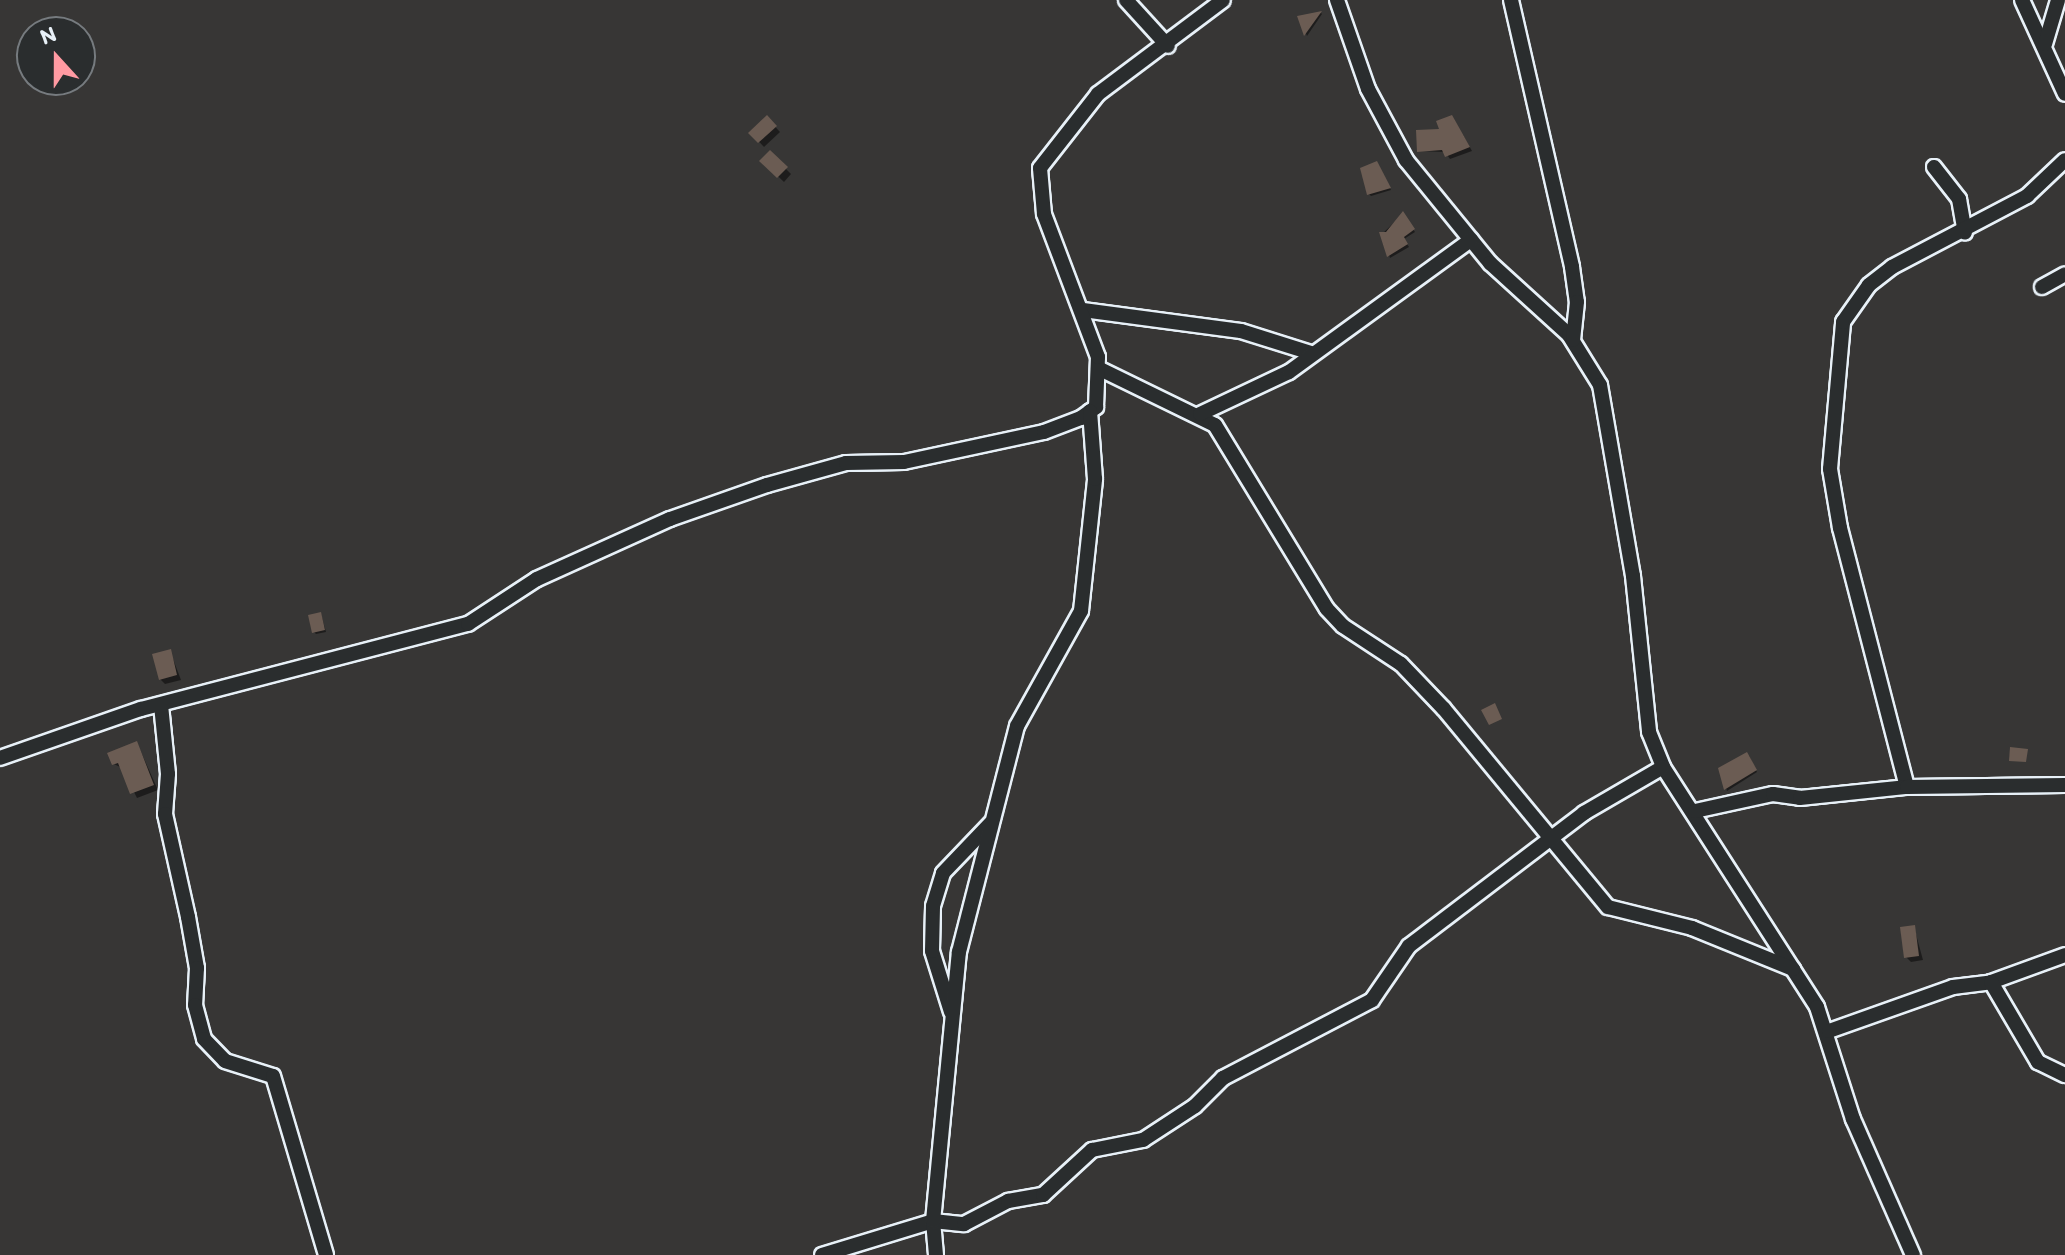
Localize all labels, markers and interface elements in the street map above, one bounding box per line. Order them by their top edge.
north arrow [16,16,96,96]
text: N [36,20,60,50]

